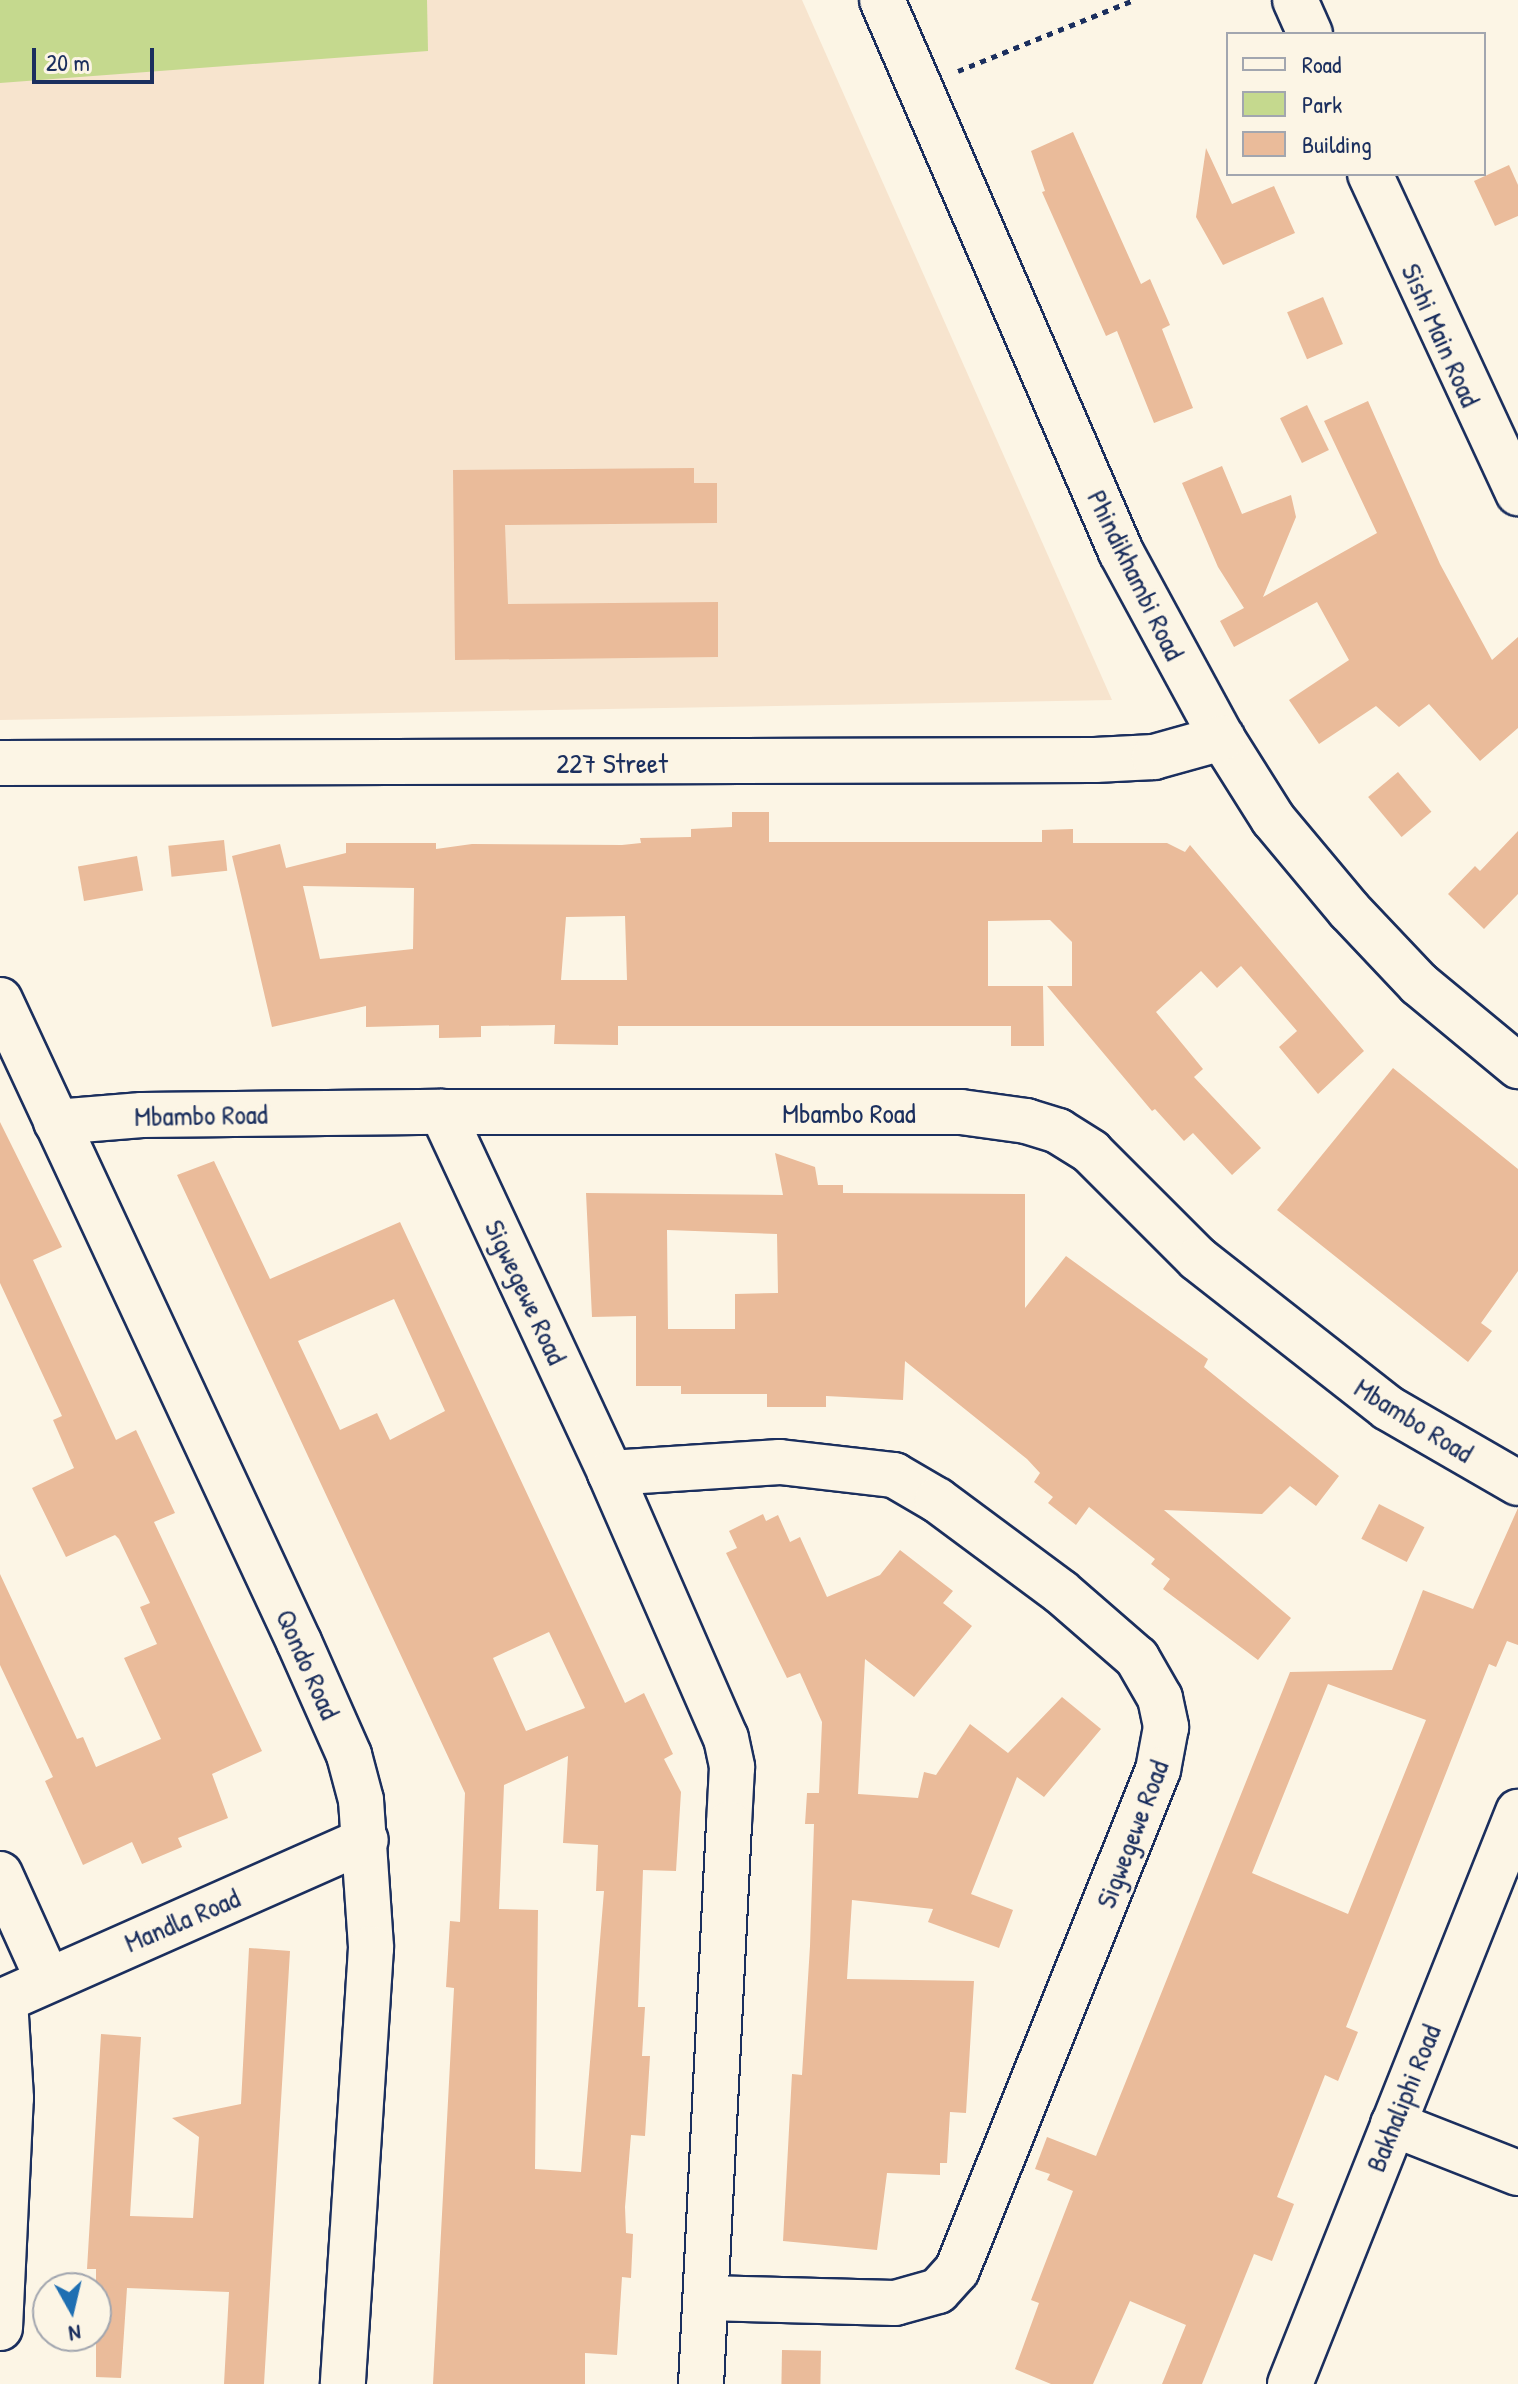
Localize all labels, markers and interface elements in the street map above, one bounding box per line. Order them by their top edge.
scale bar [36,32,158,82]
legend [1226,32,1486,176]
text: 20 m [46,46,90,78]
text: Road [1302,48,1341,80]
text: Park [1302,88,1342,120]
text: Building [1302,128,1372,160]
street label: Sishi Main Road [1394,258,1488,412]
street label: Phindikhambi Road [1080,485,1192,665]
street label: 227 Street [556,746,668,780]
street label: Mbambo Road [782,1096,916,1130]
street label: Mbambo Road [134,1097,268,1133]
street label: Sigwegewe Road [478,1214,574,1370]
street label: Mbambo Road [1349,1370,1479,1470]
street label: Qondo Road [269,1604,347,1724]
street label: Sigwegewe Road [1088,1755,1176,1913]
street label: Mandla Road [119,1881,245,1959]
street label: Bakhaliphi Road [1358,2020,1448,2176]
north arrow [32,2272,112,2352]
text: N [67,2318,83,2349]

